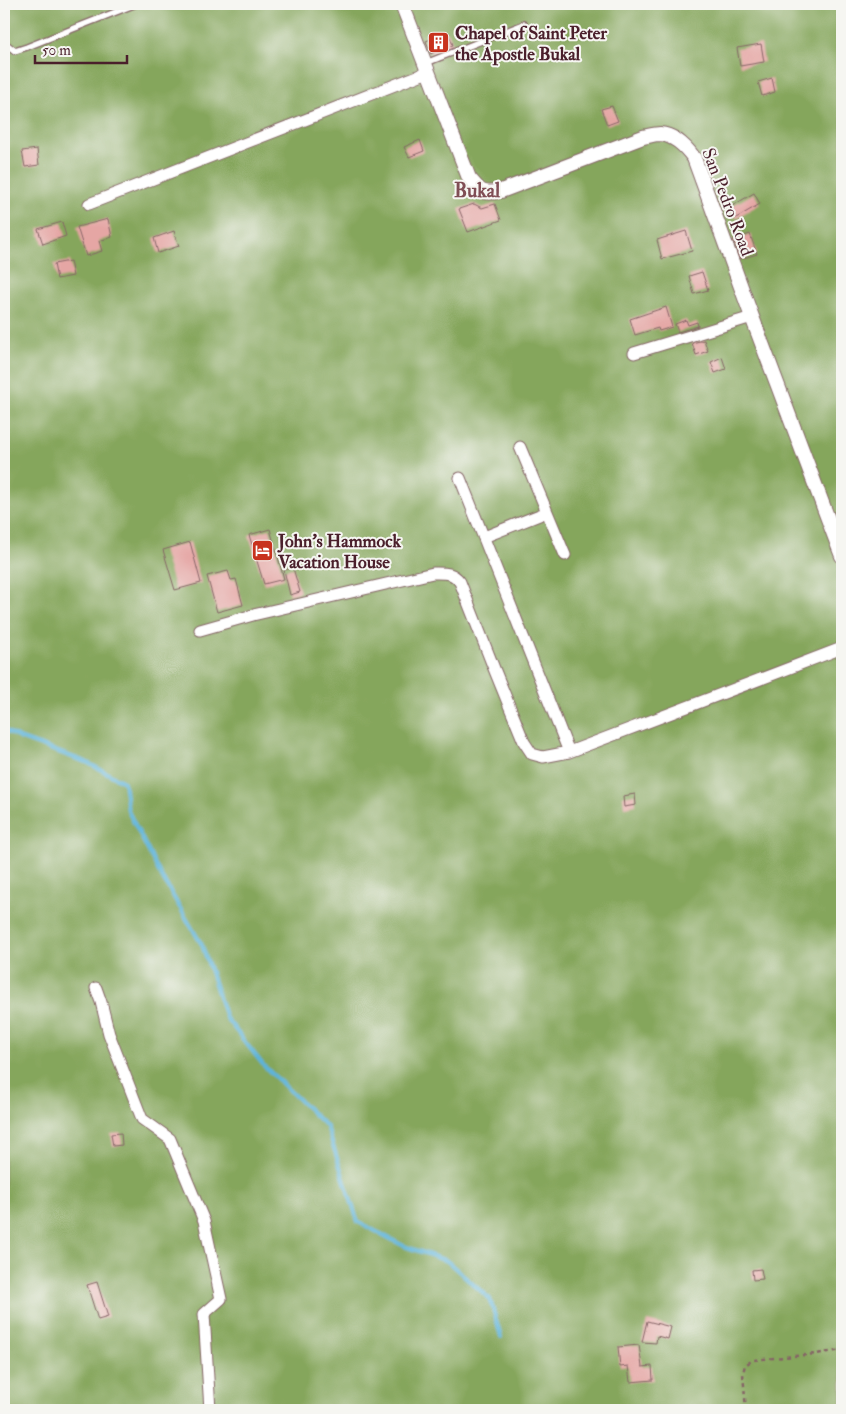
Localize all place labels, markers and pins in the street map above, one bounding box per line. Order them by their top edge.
place label: Chapel of Saint Peter the Apostle Bukal [455,22,607,66]
building icon: Chapel of Saint Peter the Apostle Bukal [427,31,451,55]
place label: John's Hammock Vacation House [277,530,401,574]
hotel icon: John's Hammock Vacation House [250,539,274,563]

